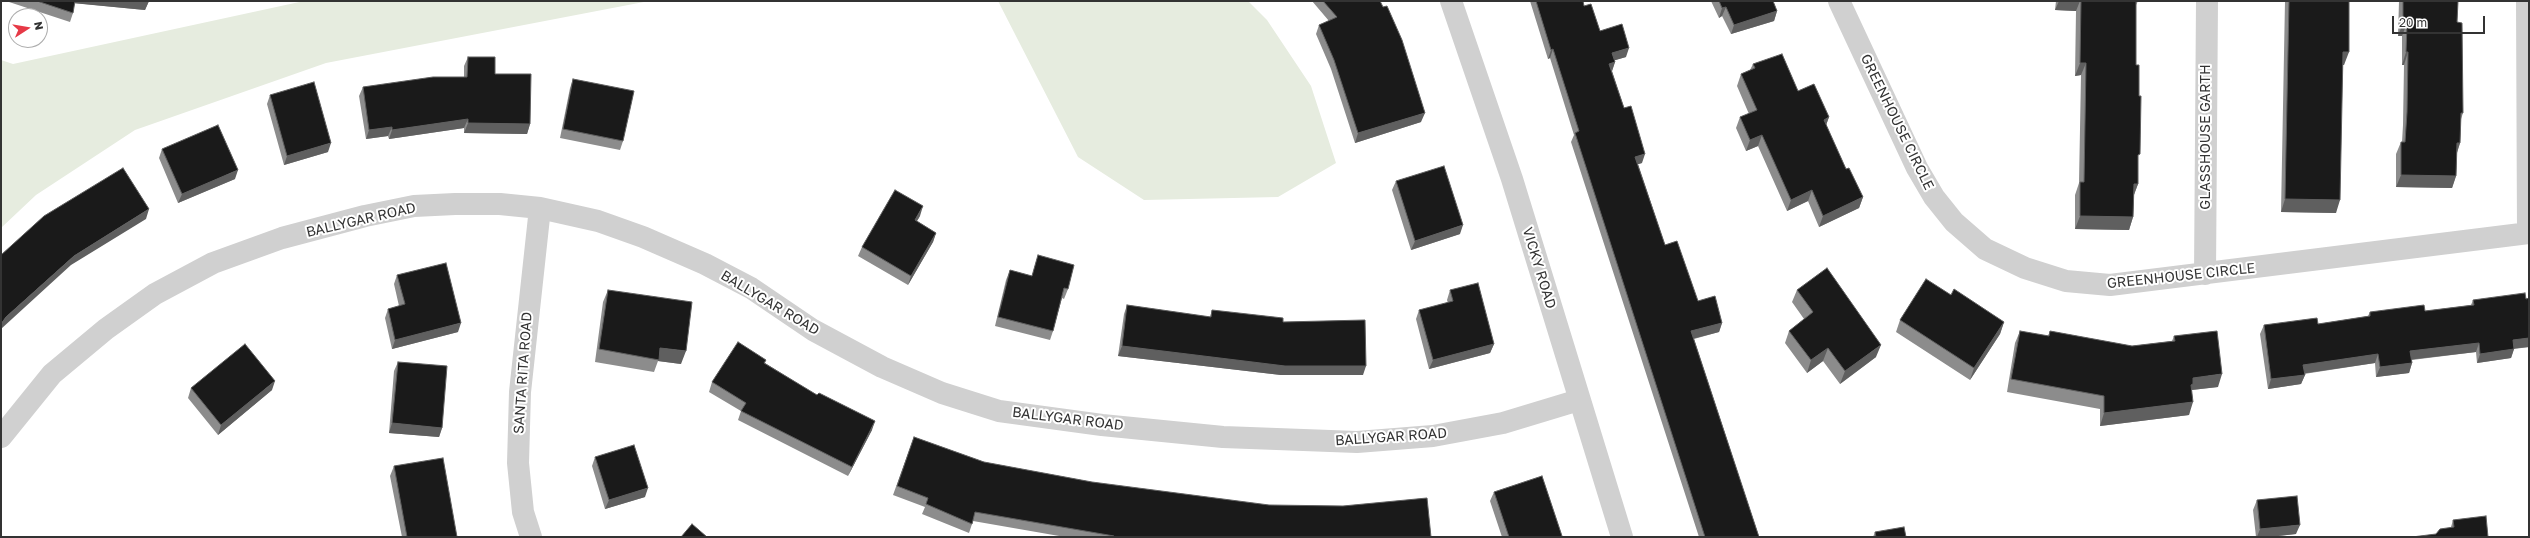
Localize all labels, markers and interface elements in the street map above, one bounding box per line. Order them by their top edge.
north arrow [8,8,48,48]
scale bar [2394,8,2487,34]
text: 20 m [2399,15,2427,30]
text: N [32,20,46,31]
street label: GREENHOUSE CIRCLE [1857,51,1937,193]
street label: GLASSHOUSE GARTH [2198,64,2214,210]
street label: BALLYGAR ROAD [305,199,417,241]
street label: VICKY ROAD [1519,225,1559,311]
street label: GREENHOUSE CIRCLE [2106,260,2256,292]
street label: BALLYGAR ROAD [718,267,822,339]
street label: SANTA RITA ROAD [510,311,536,435]
street label: BALLYGAR ROAD [1011,404,1125,434]
street label: BALLYGAR ROAD [1335,425,1447,449]

